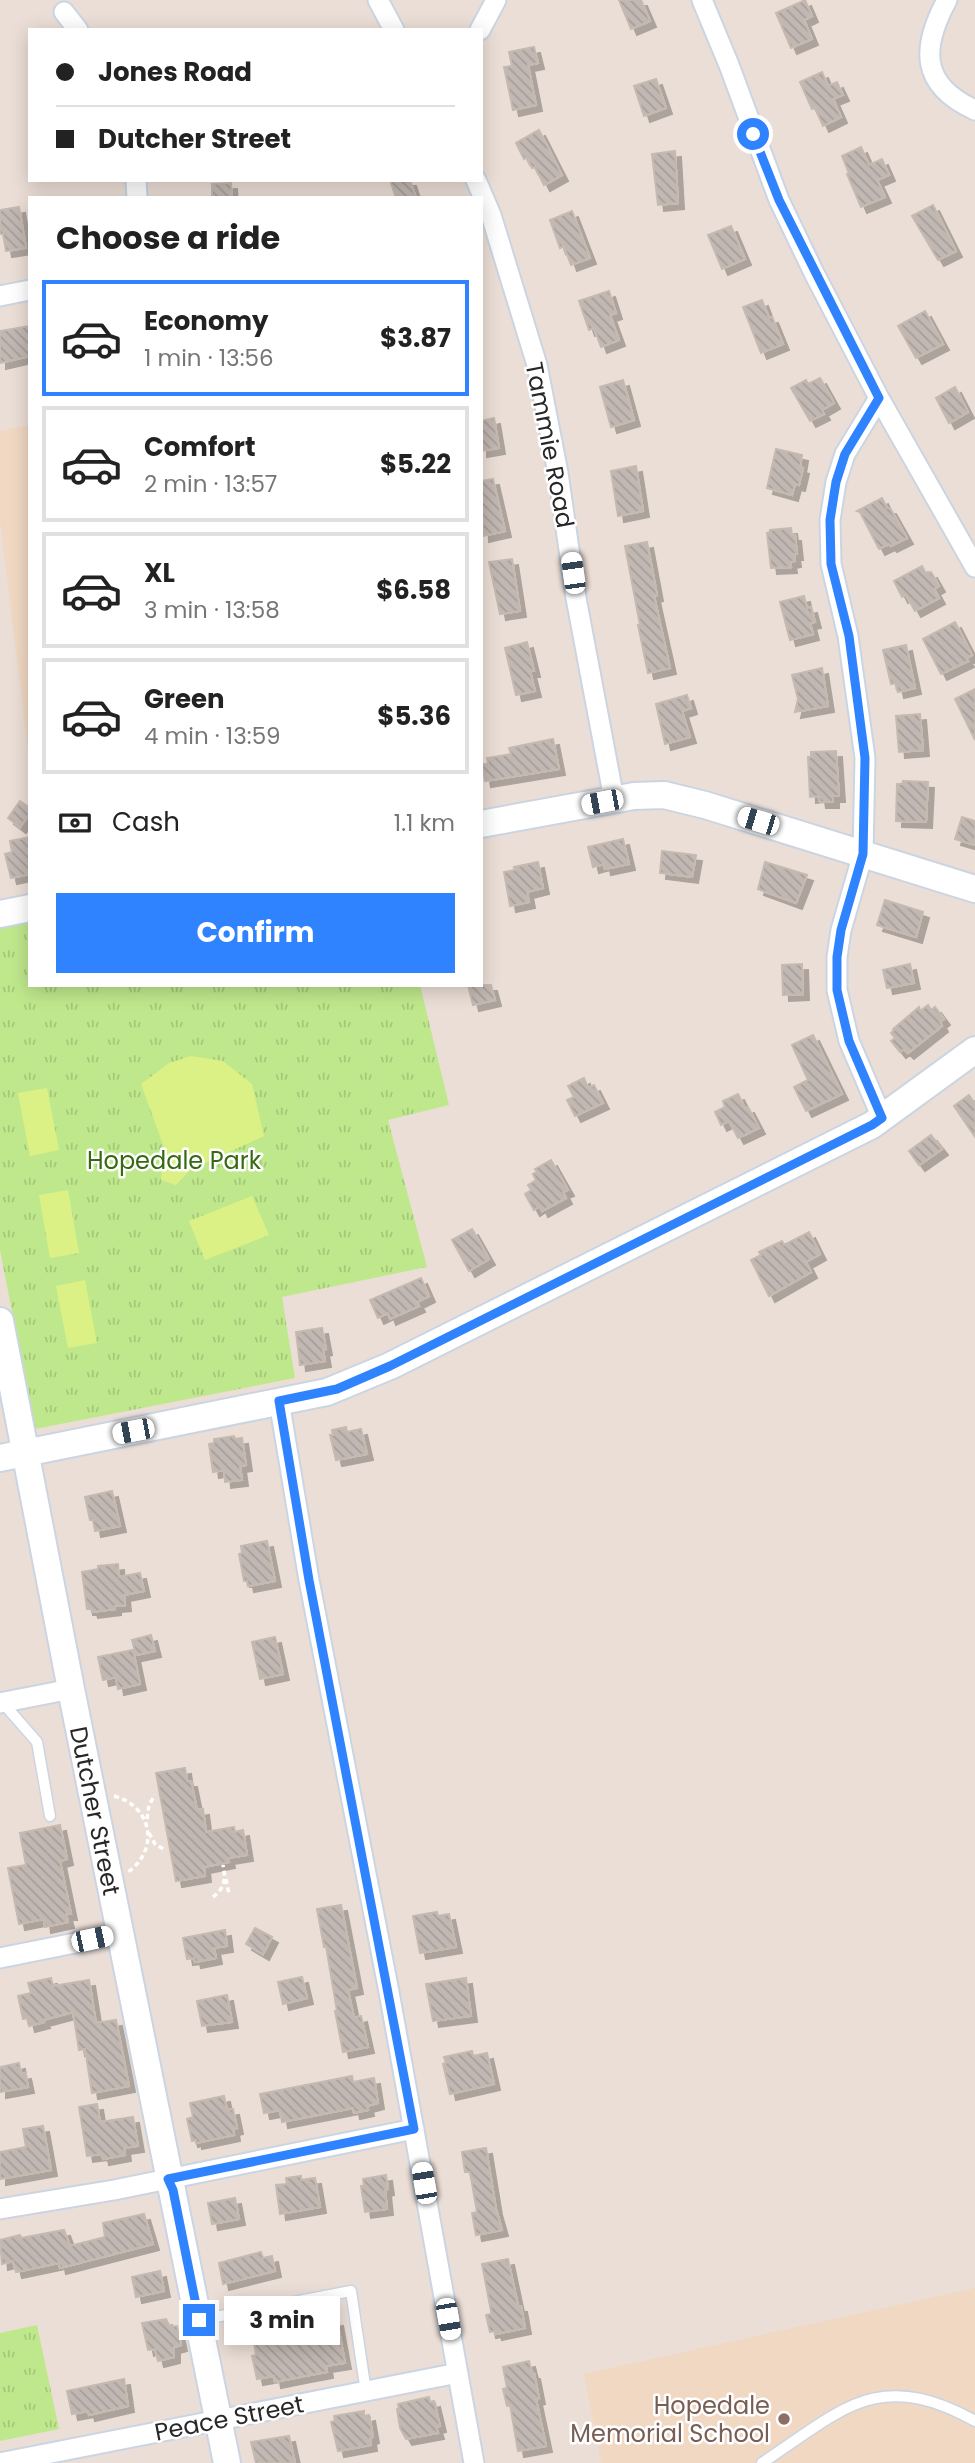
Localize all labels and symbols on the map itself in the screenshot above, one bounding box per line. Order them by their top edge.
route start [737,118,769,150]
street label: Tammie Road [518,359,582,531]
car [560,551,587,595]
car [580,788,625,816]
car [735,805,782,837]
park label: Hopedale Park [87,1144,262,1177]
car [111,1417,156,1445]
street label: Dutcher Street [62,1723,129,1898]
car [70,1924,115,1954]
car [411,2160,438,2206]
callout: 3 min [224,2296,339,2344]
car [435,2296,462,2342]
route end [183,2304,215,2336]
street label: Peace Street [152,2387,306,2449]
place label: Hopedale Memorial School [570,2389,770,2450]
marker: Hopedale Memorial School [776,2411,792,2427]

